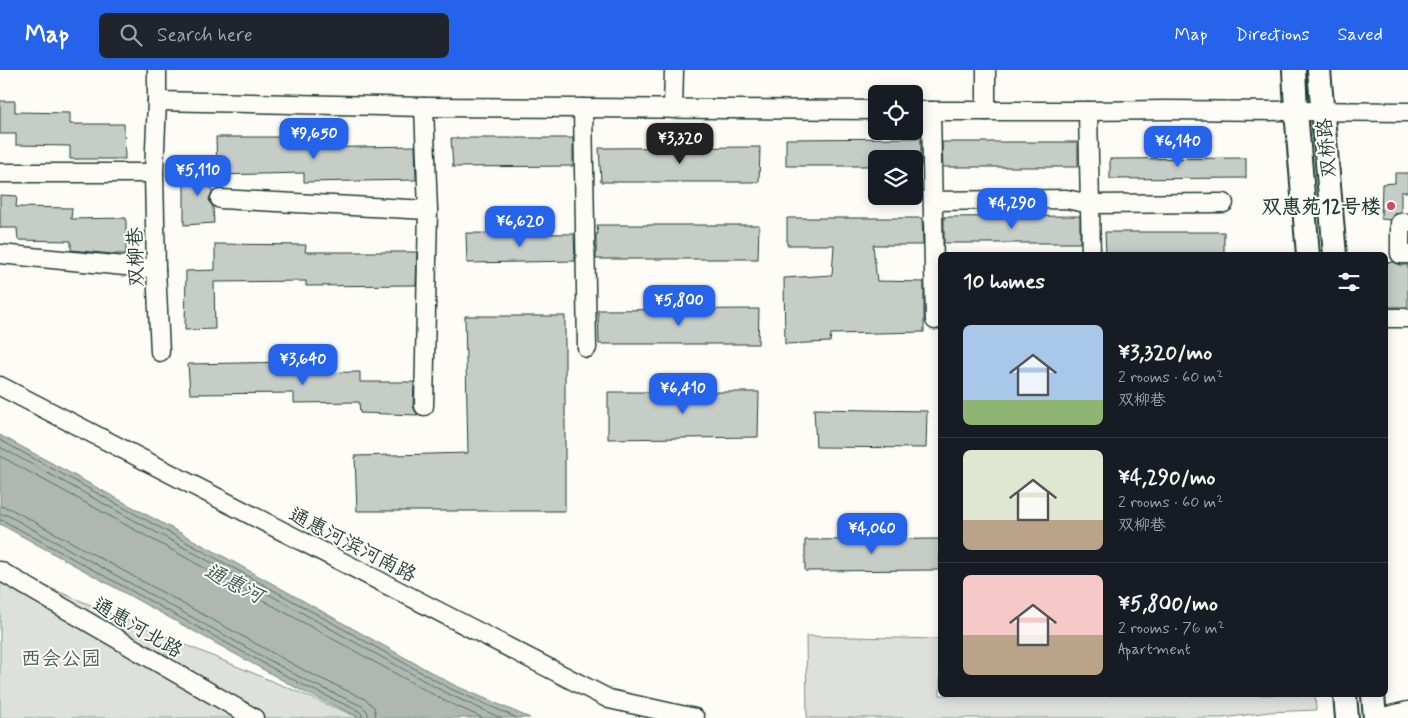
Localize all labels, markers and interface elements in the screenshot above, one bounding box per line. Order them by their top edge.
search box [99,13,449,58]
text: Map [25,20,69,51]
icon: search [117,21,145,49]
text: Search here [157,23,253,48]
text: Map [1175,23,1208,47]
text: Directions [1236,23,1310,47]
text: Saved [1338,23,1383,47]
map controls [868,85,923,205]
button: locate [868,85,923,140]
street label: 双桥路 [1311,116,1344,179]
pin: ¥9,650 [273,118,355,160]
pin: ¥3,320 [639,122,721,165]
text: ¥9,650 [290,123,338,144]
pin: ¥6,140 [1137,126,1219,168]
text: ¥3,320 [657,128,703,149]
text: ¥6,140 [1155,131,1201,152]
button: layers [868,150,923,205]
pin: ¥5,110 [157,154,239,197]
text: ¥5,110 [176,160,220,181]
pin: ¥4,290 [971,188,1053,230]
text: ¥4,290 [988,193,1036,214]
place label: 双惠苑12号楼 [1262,194,1381,221]
marker: 双惠苑12号楼 [1385,200,1397,212]
pin: ¥6,620 [479,206,561,248]
text: ¥6,620 [496,211,544,232]
street label: 双柳巷 [122,225,151,287]
text: 10 homes [963,268,1045,296]
icon: filters [1335,268,1363,296]
pin: ¥5,800 [638,284,720,327]
text: ¥5,800 [654,290,704,311]
text: ¥3,320/mo [1118,339,1212,367]
pin: ¥3,640 [262,344,344,386]
icon: home [1003,345,1063,405]
text: ¥3,640 [279,349,327,370]
text: 2 rooms · 60 m² [1118,367,1223,388]
pin: ¥6,410 [642,372,724,415]
text: ¥6,410 [660,378,706,399]
text: 双柳巷 [1118,390,1166,411]
text: ¥4,290/mo [1118,464,1216,492]
icon: home [1003,470,1063,530]
text: 2 rooms · 60 m² [1118,492,1223,513]
street label: 通惠河滨河南路 [284,502,422,590]
pin: ¥4,060 [831,512,913,555]
text: 双柳巷 [1118,515,1166,536]
text: ¥4,060 [848,518,896,539]
water label: 通惠河 [199,557,271,612]
text: ¥5,800/mo [1118,590,1218,618]
street label: 通惠河北路 [87,592,188,665]
icon: home [1003,595,1063,655]
text: 2 rooms · 76 m² [1118,618,1225,639]
text: Apartment [1118,639,1191,660]
park label: 西会公园 [21,646,101,673]

